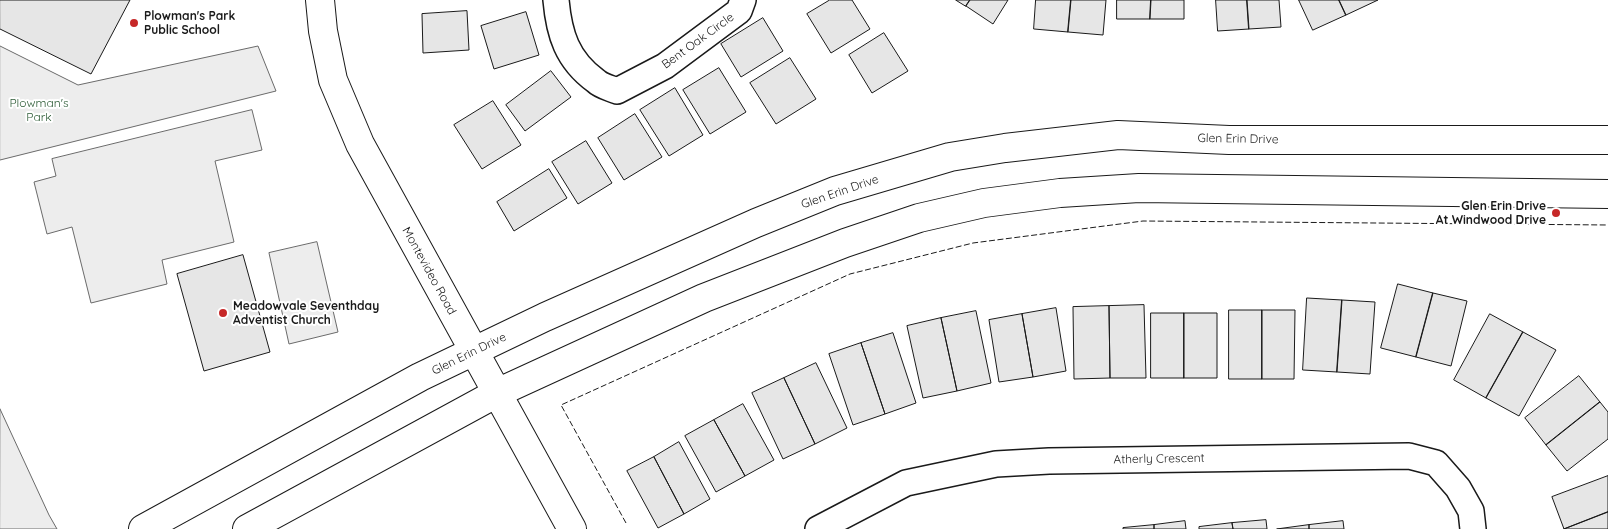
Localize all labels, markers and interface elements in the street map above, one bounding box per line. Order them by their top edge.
place label: Plowman's Park Public School [144,9,235,37]
street label: Bent Oak Circle [659,10,737,72]
marker: Plowman's Park Public School [128,17,140,29]
park label: Plowman's Park [9,96,69,124]
street label: Glen Erin Drive [1197,131,1279,147]
street label: Glen Erin Drive [799,172,881,212]
place label: Glen Erin Drive At Windwood Drive [1436,199,1546,227]
marker: Glen Erin Drive At Windwood Drive [1550,207,1562,219]
street label: Montevideo Road [399,225,459,317]
place label: Meadowvale Seventhday Adventist Church [233,299,379,327]
marker: Meadowvale Seventhday Adventist Church [217,307,229,319]
street label: Glen Erin Drive [429,330,509,378]
street label: Atherly Crescent [1113,451,1205,467]

